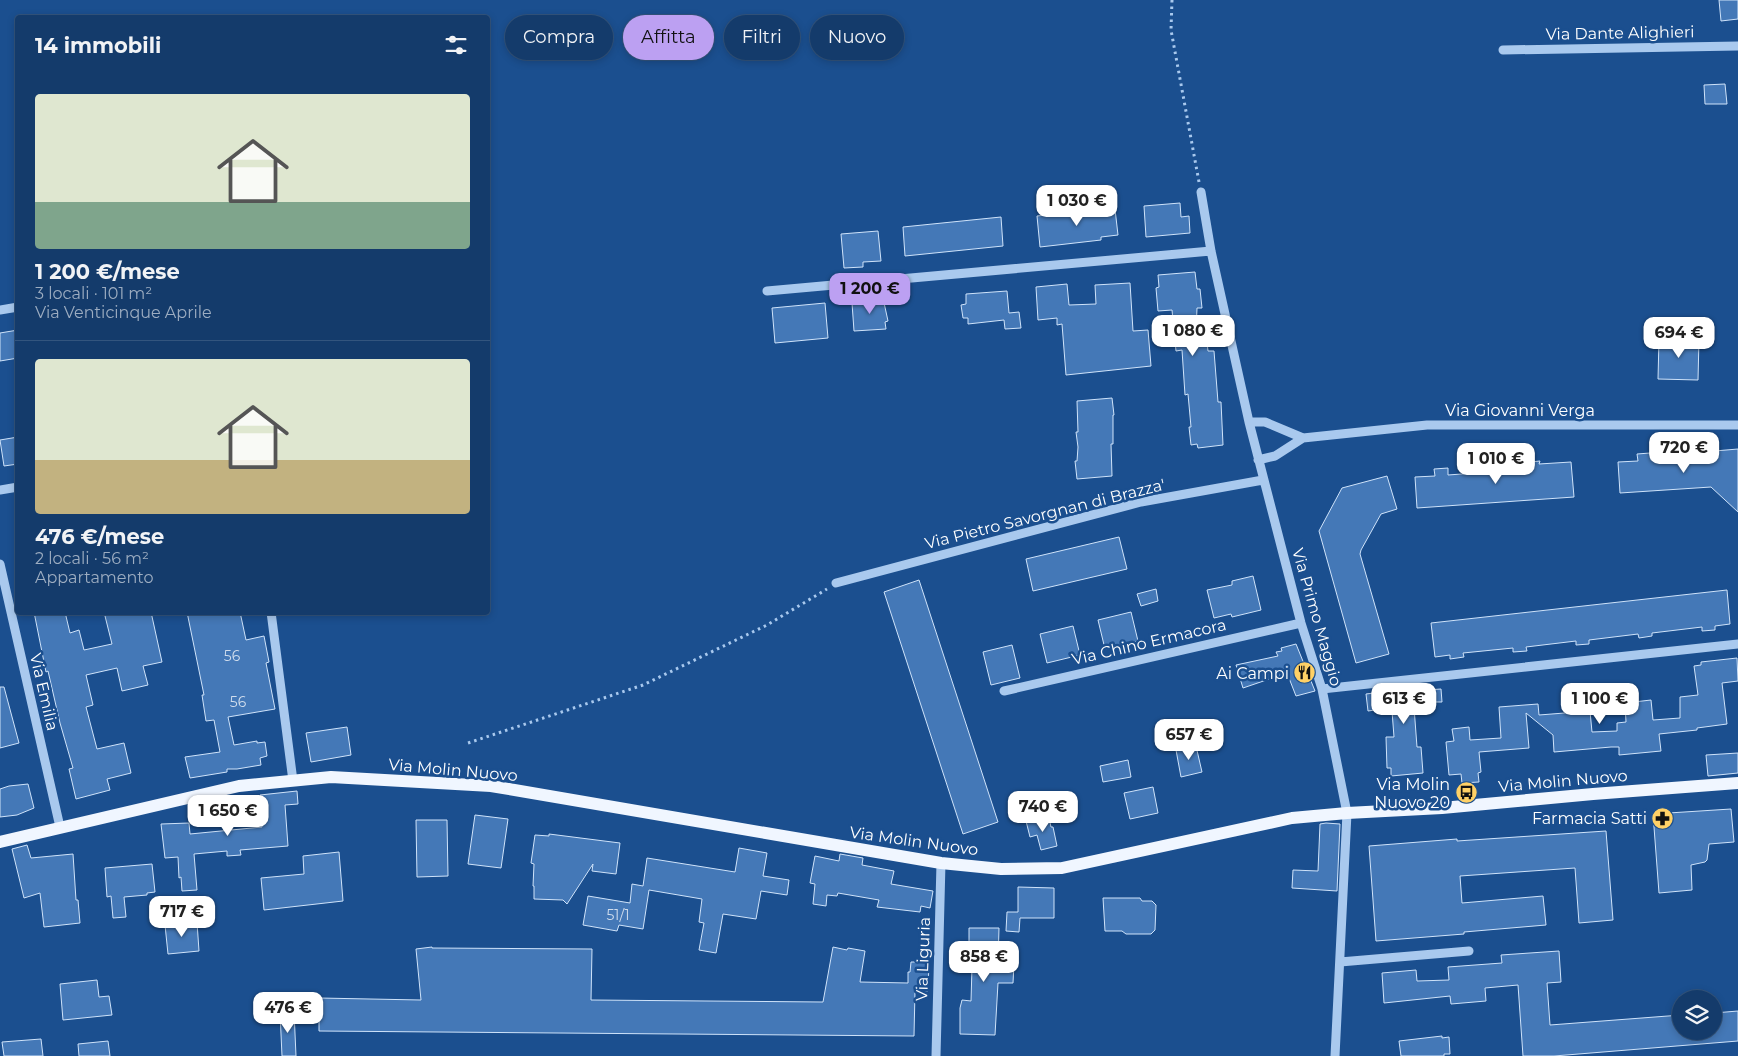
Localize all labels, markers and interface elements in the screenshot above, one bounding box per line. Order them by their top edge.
chip: Compra [505,15,613,60]
chip: Affitta [623,15,714,60]
chip: Filtri [724,15,800,60]
chip: Nuovo [810,15,904,60]
street label: Via Dante Alighieri [1545,22,1695,44]
icon: filters [442,31,470,59]
text: 14 immobili [35,33,161,58]
icon: home [208,126,298,216]
pin: 1 030 € [1031,184,1123,227]
text: 1 030 € [1047,191,1107,210]
text: 1 200 €/mese [35,259,180,284]
pin: 1 200 € [824,272,916,315]
text: 1 200 € [840,279,900,298]
text: 3 locali · 101 m² [35,284,152,303]
text: Via Venticinque Aprile [35,303,212,322]
pin: 1 080 € [1147,314,1239,357]
pin: 694 € [1644,316,1714,359]
text: 1 080 € [1163,321,1223,340]
text: 694 € [1655,323,1703,342]
icon: home [208,392,298,482]
street label: Via Giovanni Verga [1445,401,1595,420]
pin: 720 € [1649,432,1719,474]
text: 720 € [1660,438,1708,457]
pin: 1 010 € [1450,442,1542,485]
text: 1 010 € [1468,449,1524,468]
street label: Via Pietro Savorgnan di Brazza' [923,475,1167,553]
text: 476 €/mese [35,524,164,549]
street label: Via Primo Maggio [1288,546,1346,688]
text: 2 locali · 56 m² [35,549,149,568]
text: Appartamento [35,568,154,587]
street label: Via Chino Ermacora [1070,615,1228,669]
house number: 56 [224,647,241,665]
street label: Via Emilia [26,651,62,733]
restaurant icon: Ai Campi [1293,661,1317,685]
place label: Ai Campi [1216,664,1289,683]
pin: 613 € [1369,682,1439,725]
pin: 1 100 € [1554,682,1646,725]
text: 613 € [1382,689,1426,708]
text: 1 100 € [1572,689,1628,708]
house number: 56 [230,693,247,711]
pin: 657 € [1154,718,1224,761]
text: 657 € [1166,725,1212,744]
street label: Via Molin Nuovo [388,755,518,785]
street label: Via Molin Nuovo [1498,766,1628,796]
place label: Via Molin Nuovo 20 [1374,775,1450,812]
bus stop icon: Via Molin Nuovo 20 [1454,781,1478,805]
pin: 740 € [1008,790,1078,833]
pin: 1 650 € [182,794,274,837]
text: 740 € [1019,797,1067,816]
text: 1 650 € [199,801,257,820]
pharmacy icon: Farmacia Satti [1651,806,1675,830]
place label: Farmacia Satti [1532,809,1647,828]
street label: Via Molin Nuovo [848,823,980,859]
pin: 717 € [147,896,217,938]
text: 717 € [160,902,204,921]
house number: 51/1 [606,906,630,924]
street label: Via Liguria [912,917,934,1001]
pin: 858 € [949,940,1019,983]
text: 858 € [960,947,1008,966]
map controls [1672,990,1722,1040]
button: layers [1672,990,1722,1040]
pin: 476 € [253,992,323,1034]
text: 476 € [264,998,312,1017]

